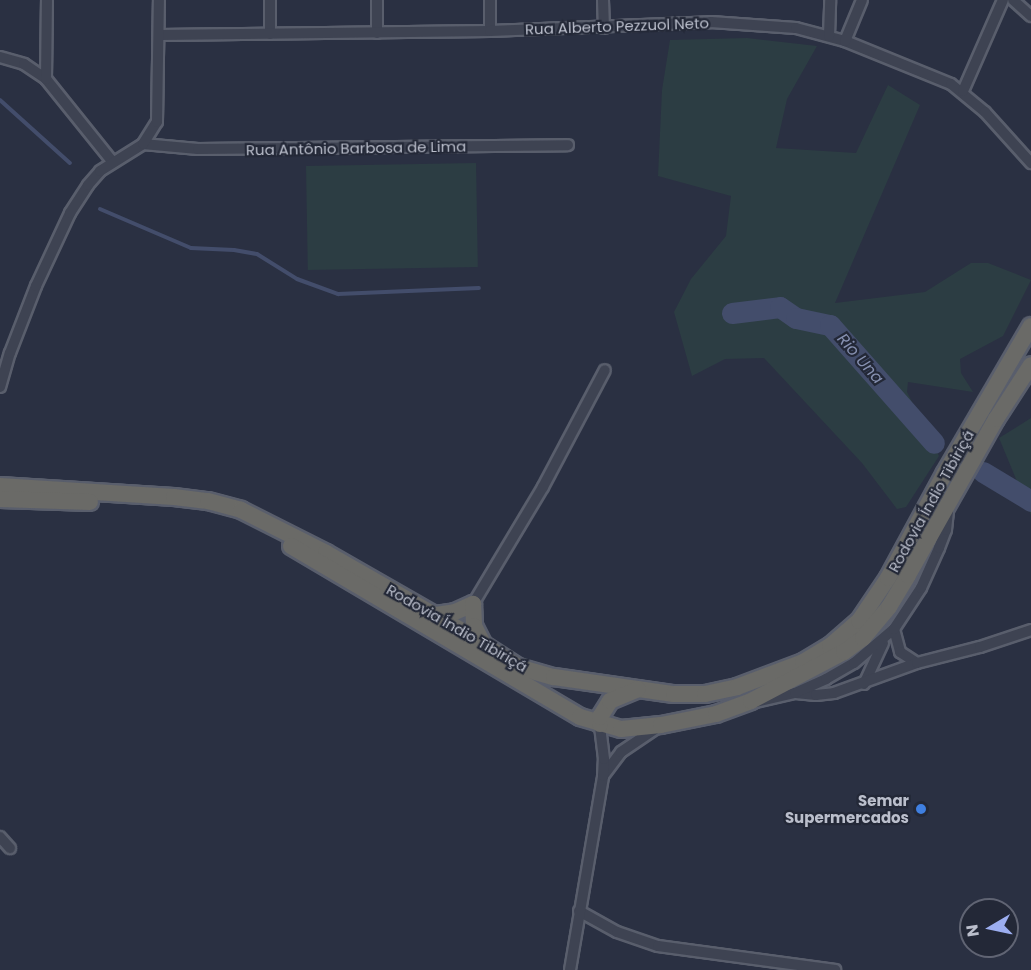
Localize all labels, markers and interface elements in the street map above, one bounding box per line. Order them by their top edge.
street label: Rua Alberto Pezzuol Neto [525,14,709,38]
street label: Rua Antônio Barbosa de Lima [246,137,466,159]
water label: Rio Una [833,330,887,388]
street label: Rodovia Índio Tibiriçá [884,427,978,575]
street label: Rodovia Índio Tibiriçá [383,580,531,676]
place label: Semar Supermercados [785,791,909,826]
marker: Semar Supermercados [914,802,928,816]
north arrow [959,898,1019,958]
text: N [960,923,985,938]

